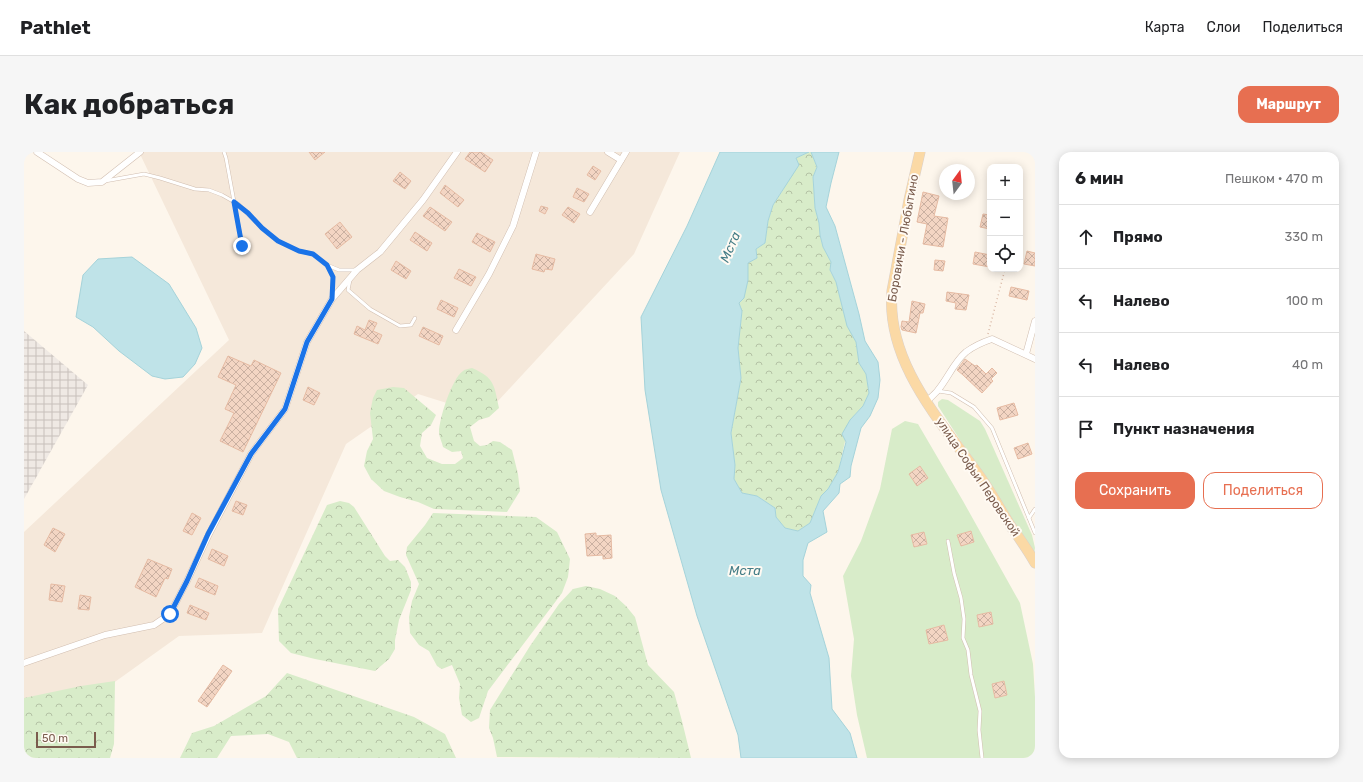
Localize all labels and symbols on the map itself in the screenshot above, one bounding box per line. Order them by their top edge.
north arrow [939,164,975,200]
street label: Боровичи - Любытино [885,173,921,303]
water label: Мста [717,229,743,265]
route end [233,237,251,255]
street label: улица Софьи Перовской [933,415,1023,539]
water label: Мста [729,563,761,578]
route start [161,605,179,623]
scale bar [36,730,96,749]

